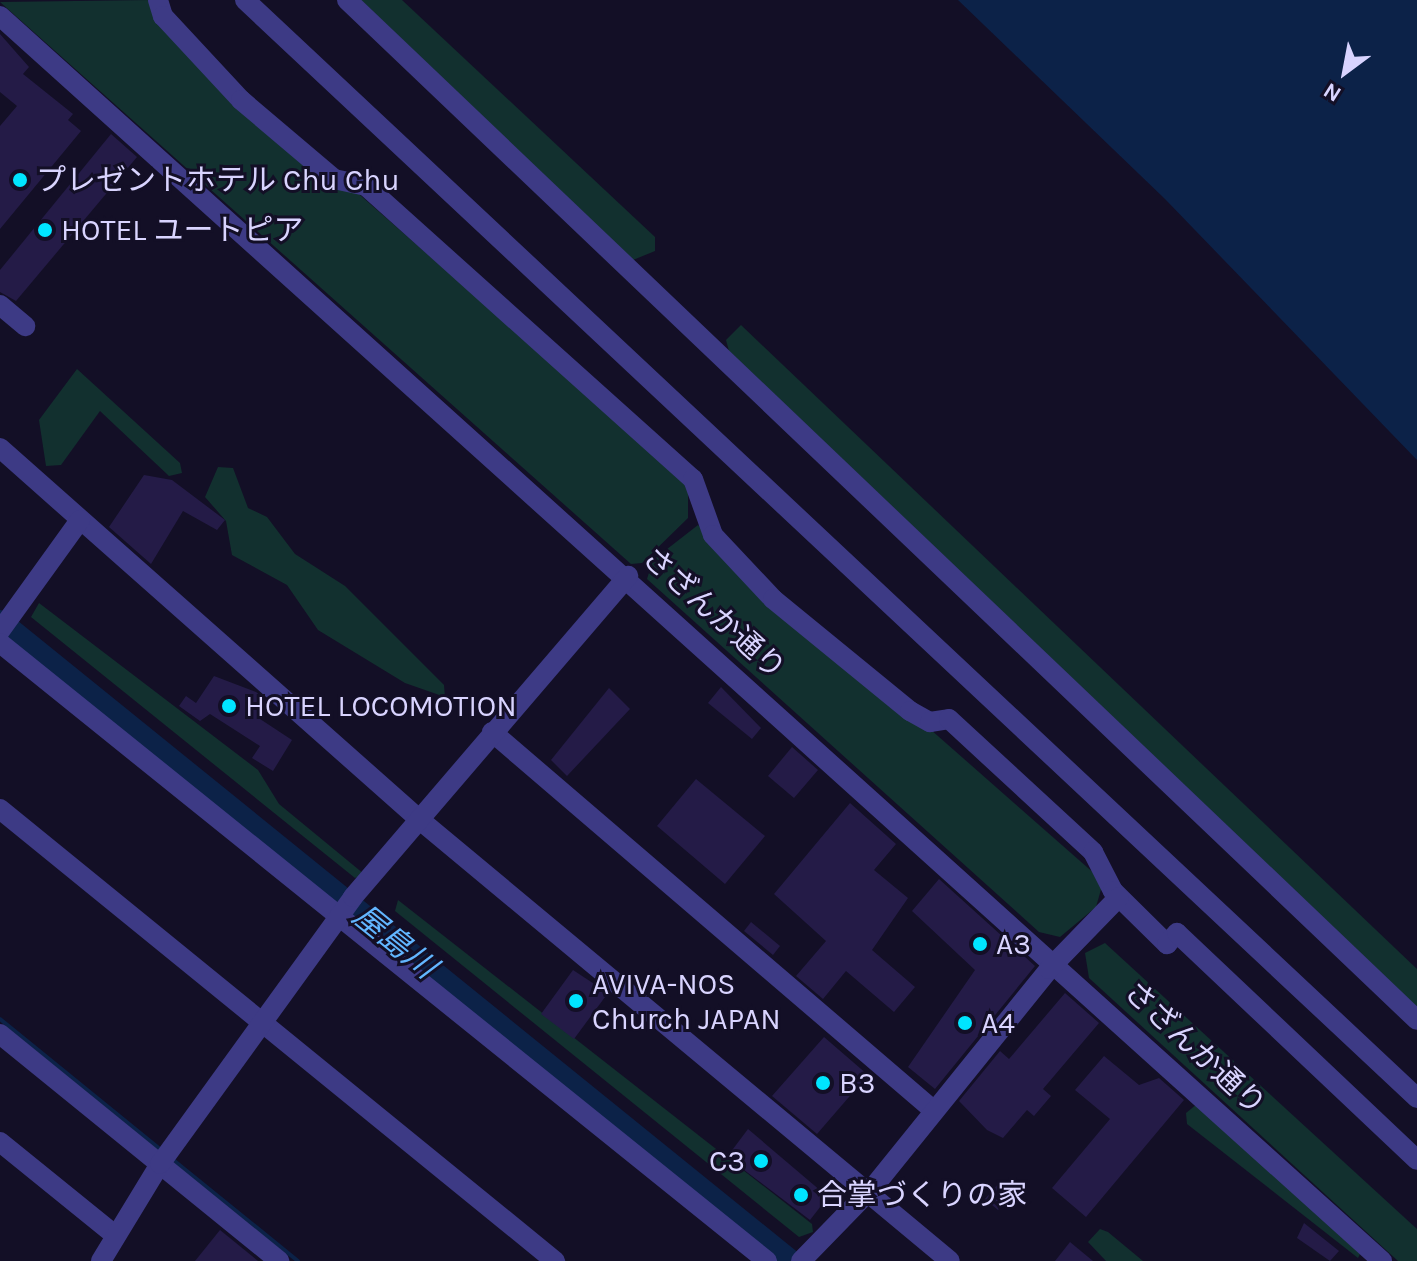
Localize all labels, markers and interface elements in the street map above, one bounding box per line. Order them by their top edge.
north arrow [1305,32,1385,112]
text: N [1319,77,1346,108]
place label: プレゼントホテル Chu Chu [36,162,400,198]
marker: プレゼントホテル Chu Chu [11,171,29,189]
place label: HOTEL ユートピア [61,212,303,248]
marker: HOTEL ユートピア [36,221,54,239]
street label: さざんか通り [635,539,793,687]
place label: HOTEL LOCOMOTION [245,688,517,724]
marker: HOTEL LOCOMOTION [220,697,238,715]
water label: 屋島川 [345,897,443,987]
place label: A3 [996,926,1031,962]
marker: A3 [971,935,989,953]
place label: AVIVA-NOS Church JAPAN [592,966,781,1036]
street label: さざんか通り [1117,973,1273,1123]
marker: AVIVA-NOS Church JAPAN [567,992,585,1010]
place label: A4 [981,1005,1015,1041]
marker: A4 [956,1014,974,1032]
place label: B3 [839,1065,875,1101]
marker: B3 [814,1074,832,1092]
place label: C3 [709,1143,745,1179]
marker: C3 [752,1152,770,1170]
place label: 合掌づくりの家 [817,1177,1027,1213]
marker: 合掌づくりの家 [792,1186,810,1204]

